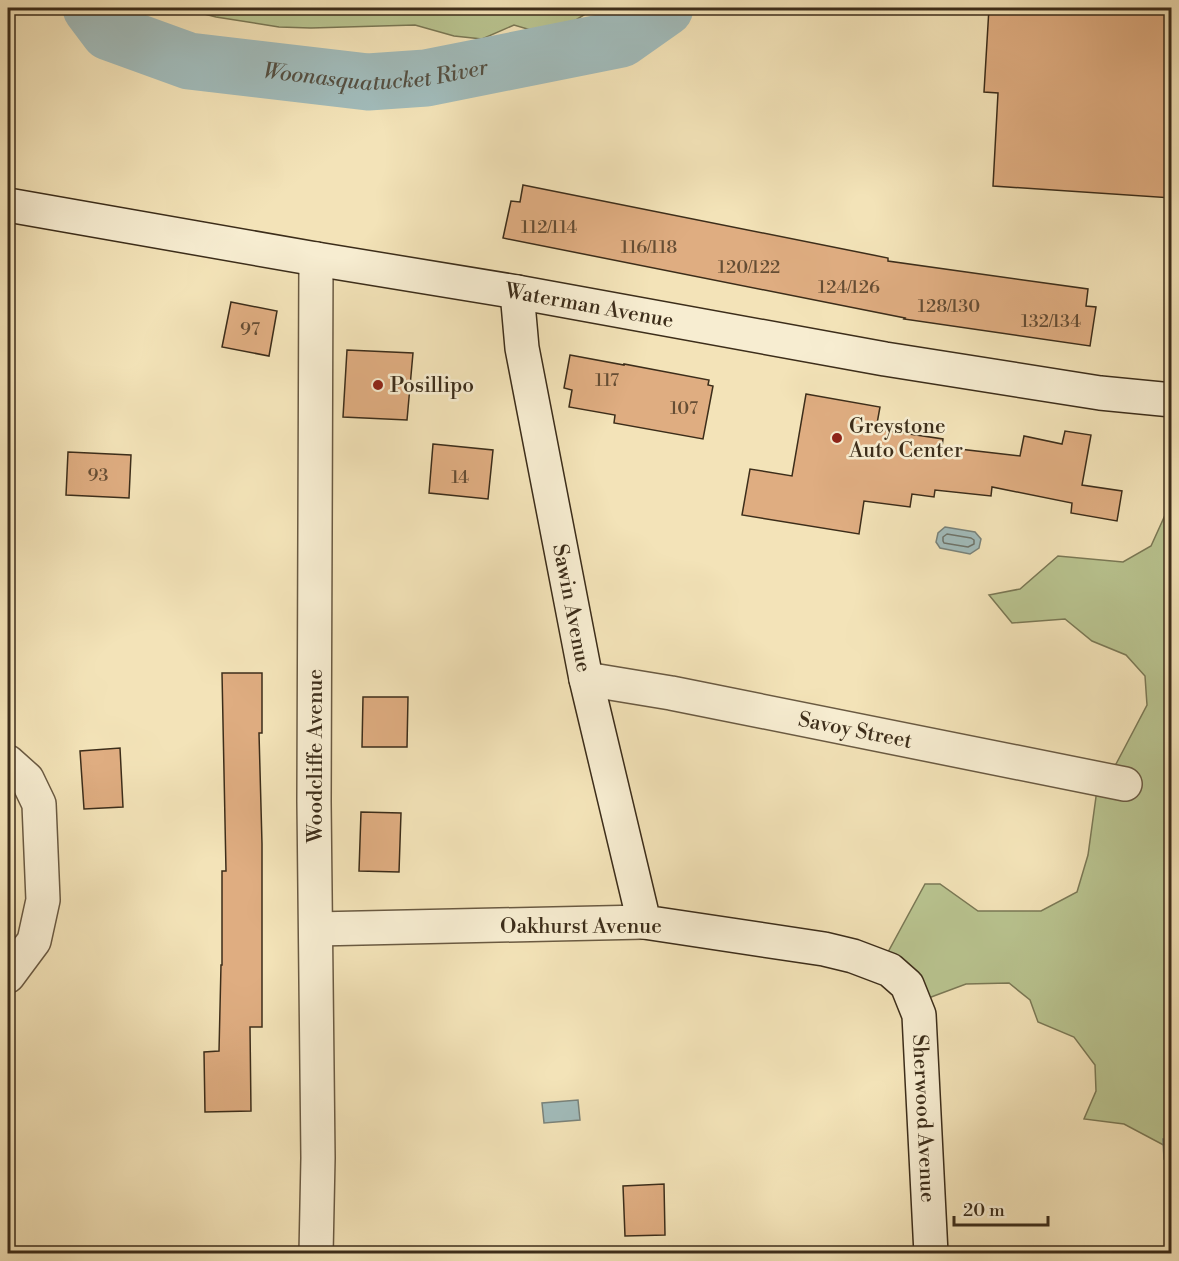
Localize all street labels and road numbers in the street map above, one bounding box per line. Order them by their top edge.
street label: Waterman Avenue [502,278,676,334]
street label: Sawin Avenue [546,542,596,674]
street label: Woodcliffe Avenue [303,669,329,844]
street label: Savoy Street [796,707,915,755]
street label: Oakhurst Avenue [500,914,662,940]
street label: Sherwood Avenue [906,1034,940,1203]

